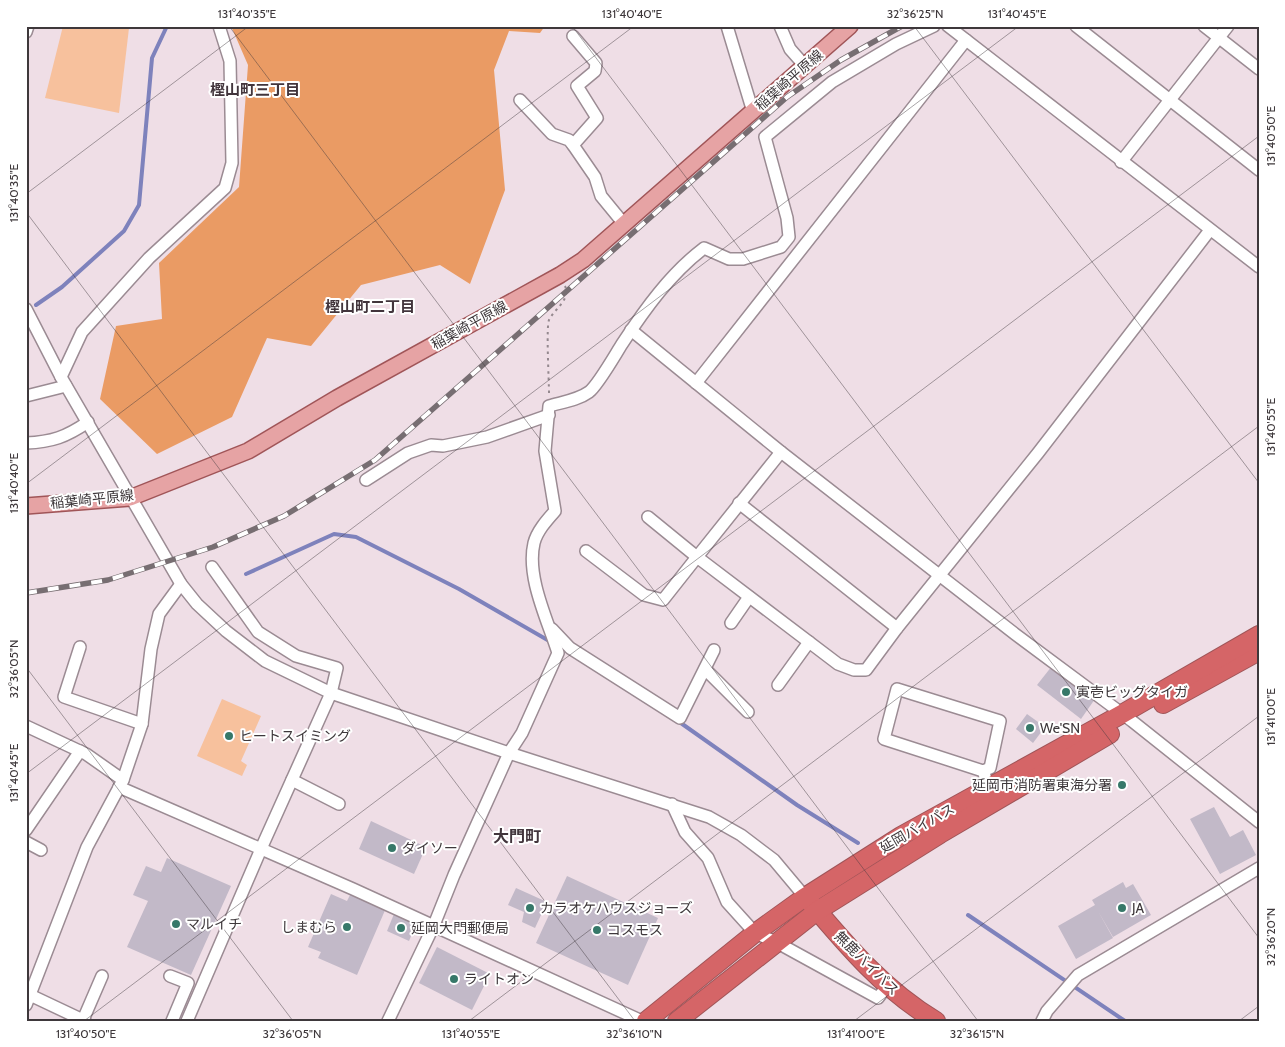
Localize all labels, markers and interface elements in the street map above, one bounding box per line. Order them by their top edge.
text: 131°40'35"E [218,6,277,21]
text: 131°40'40"E [602,6,663,21]
text: 32°36'25"N [887,6,943,21]
text: 131°40'45"E [988,6,1047,21]
street label: 稲葉崎平原線 [751,46,827,114]
district label: 樫山町三丁目 [210,81,300,99]
text: 131°40'50"E [1263,106,1278,166]
text: 131°40'35"E [6,163,21,222]
street label: 稲葉崎平原線 [428,297,510,353]
district label: 樫山町二丁目 [325,298,415,316]
text: 131°40'55"E [1263,397,1278,456]
text: 131°40'40"E [6,452,21,513]
street label: 稲葉崎平原線 [49,486,135,512]
text: 32°36'05"N [6,640,21,698]
place label: 寅壱ビッグタイガ [1076,683,1188,701]
marker: 寅壱ビッグタイガ [1060,686,1072,698]
text: 131°41'00"E [1263,688,1278,746]
place label: We'SN [1040,719,1080,737]
marker: We'SN [1024,722,1036,734]
place label: ヒートスイミング [239,727,351,745]
marker: ヒートスイミング [223,730,235,742]
text: 131°40'45"E [6,743,21,802]
place label: 延岡市消防署東海分署 [972,776,1112,794]
marker: 延岡市消防署東海分署 [1116,779,1128,791]
street label: 延岡バイパス [876,799,958,857]
district label: 大門町 [493,827,541,846]
place label: ダイソー [402,839,458,857]
marker: ダイソー [386,842,398,854]
place label: カラオケハウスジョーズ [540,899,693,917]
place label: JA [1131,899,1145,917]
marker: カラオケハウスジョーズ [524,902,536,914]
marker: JA [1116,902,1128,914]
text: 32°36'20"N [1263,908,1278,966]
place label: マルイチ [186,915,242,933]
marker: マルイチ [170,918,182,930]
place label: しまむら [281,918,337,936]
place label: 延岡大門郵便局 [411,919,509,937]
marker: しまむら [341,921,353,933]
place label: コスモス [607,921,663,939]
marker: 延岡大門郵便局 [395,922,407,934]
marker: コスモス [591,924,603,936]
street label: 無鹿バイパス [831,927,903,999]
place label: ライトオン [464,970,534,988]
marker: ライトオン [448,973,460,985]
text: 131°40'50"E [56,1026,116,1041]
text: 32°36'05"N [263,1026,321,1041]
text: 131°40'55"E [442,1026,501,1041]
text: 32°36'10"N [606,1026,662,1041]
text: 131°41'00"E [827,1026,885,1041]
text: 32°36'15"N [950,1026,1004,1041]

